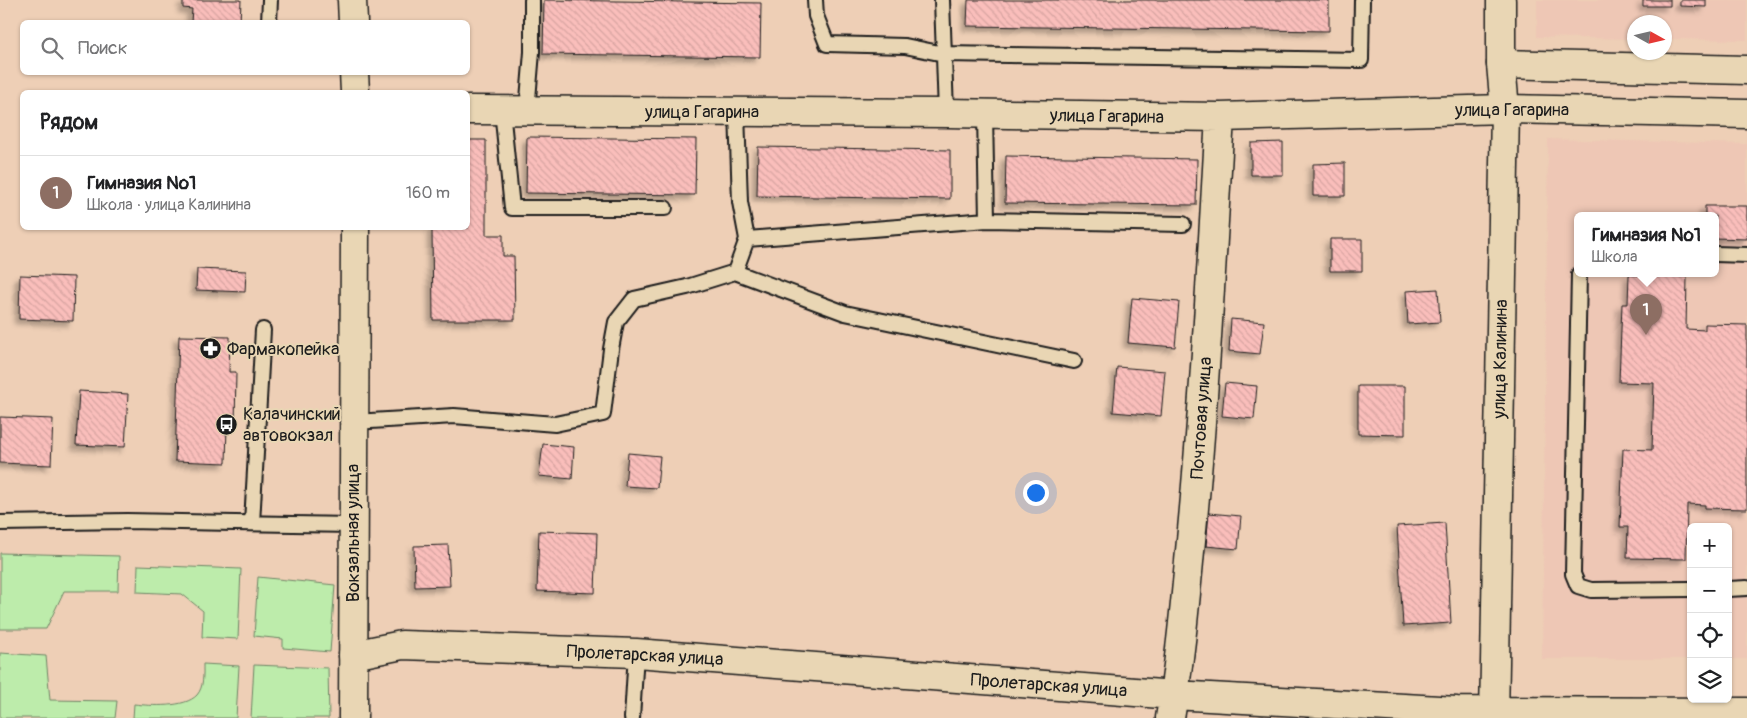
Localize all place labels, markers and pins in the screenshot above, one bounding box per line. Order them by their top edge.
pin: 1 [1630,294,1662,335]
pharmacy icon: Фармакопейка [199,337,223,361]
place label: Фармакопейка [227,338,339,361]
place label: Калачинский автовокзал [243,403,341,447]
bus stop icon: Калачинский автовокзал [215,412,239,436]

